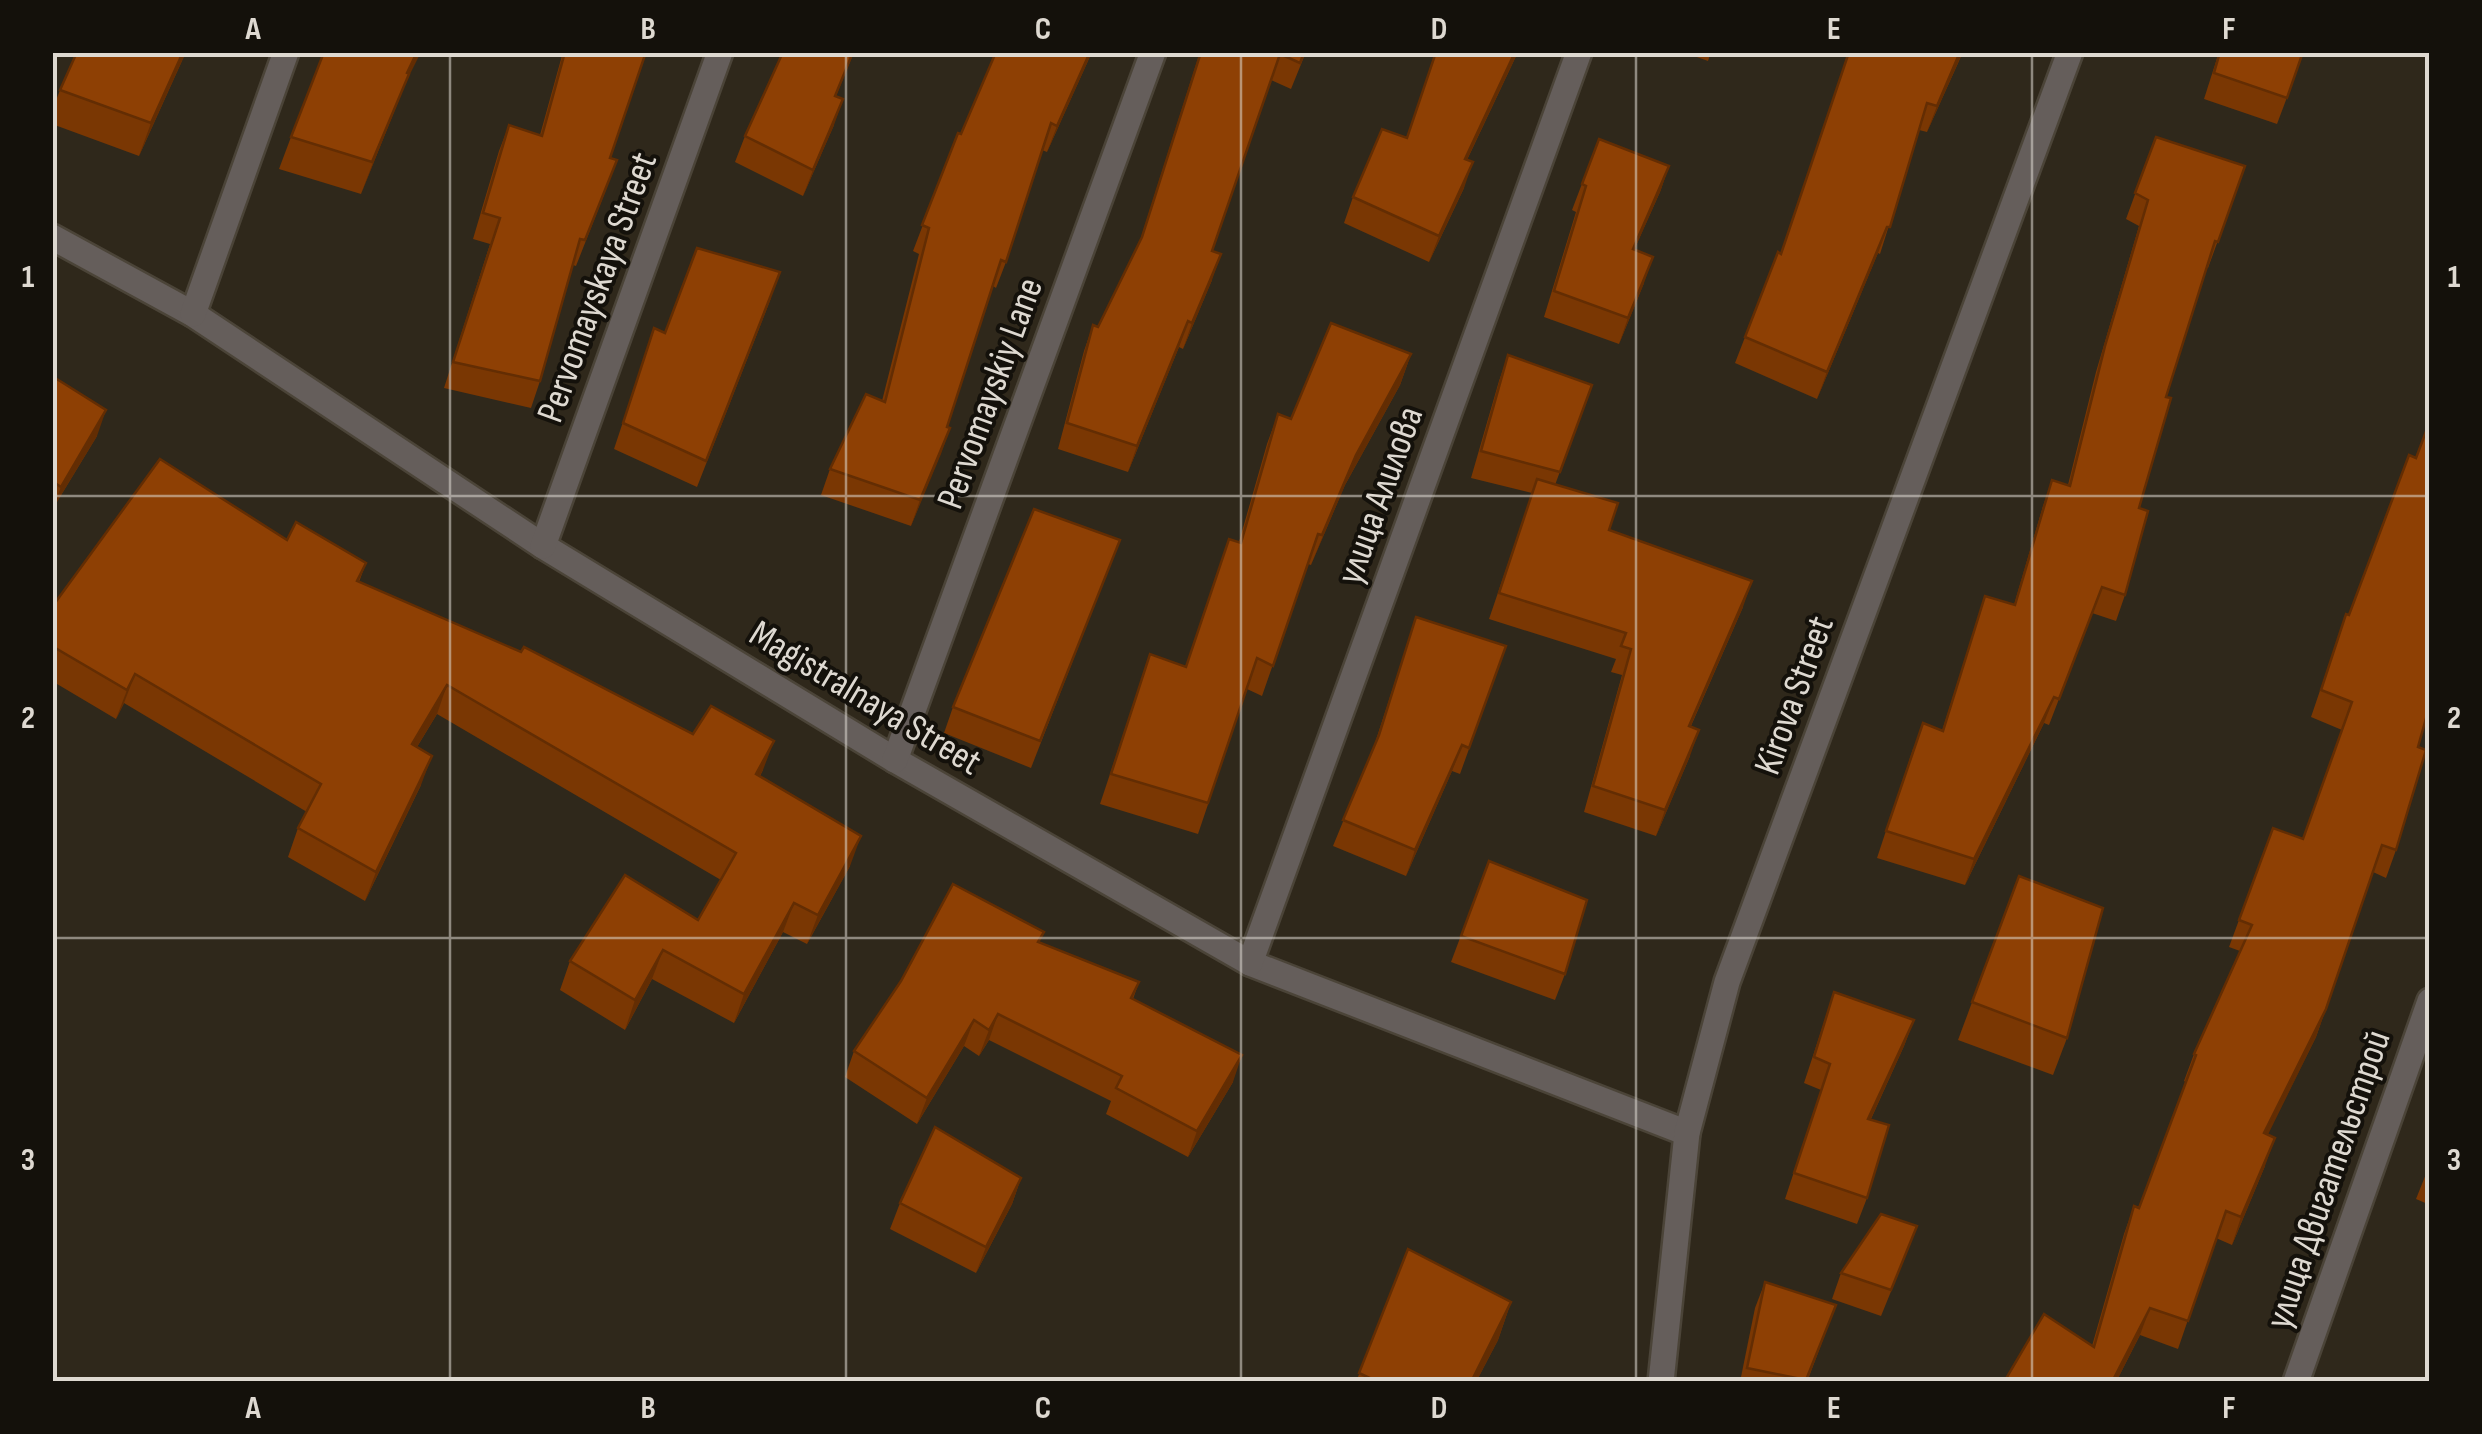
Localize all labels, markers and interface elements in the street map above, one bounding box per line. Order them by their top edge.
text: A [244,10,261,49]
text: B [640,10,656,49]
text: C [1035,10,1051,49]
text: D [1431,10,1447,49]
text: E [1827,10,1841,49]
text: F [2222,10,2236,49]
street label: Pervomayskaya Street [528,147,667,428]
text: 1 [22,258,35,297]
text: 1 [2448,258,2461,297]
street label: Pervomayskiy Lane [928,272,1053,515]
street label: улица Алилова [1328,401,1433,590]
street label: Kirova Street [1745,610,1844,781]
street label: Magistralnaya Street [741,611,989,785]
text: 2 [21,699,35,738]
text: 2 [2447,699,2461,738]
street label: улица Двигательстрой [2256,1025,2401,1334]
text: 3 [21,1141,35,1180]
text: 3 [2447,1141,2461,1180]
text: A [244,1389,261,1428]
text: B [640,1389,656,1428]
text: C [1035,1389,1051,1428]
text: D [1431,1389,1447,1428]
text: E [1827,1389,1841,1428]
text: F [2222,1389,2236,1428]

